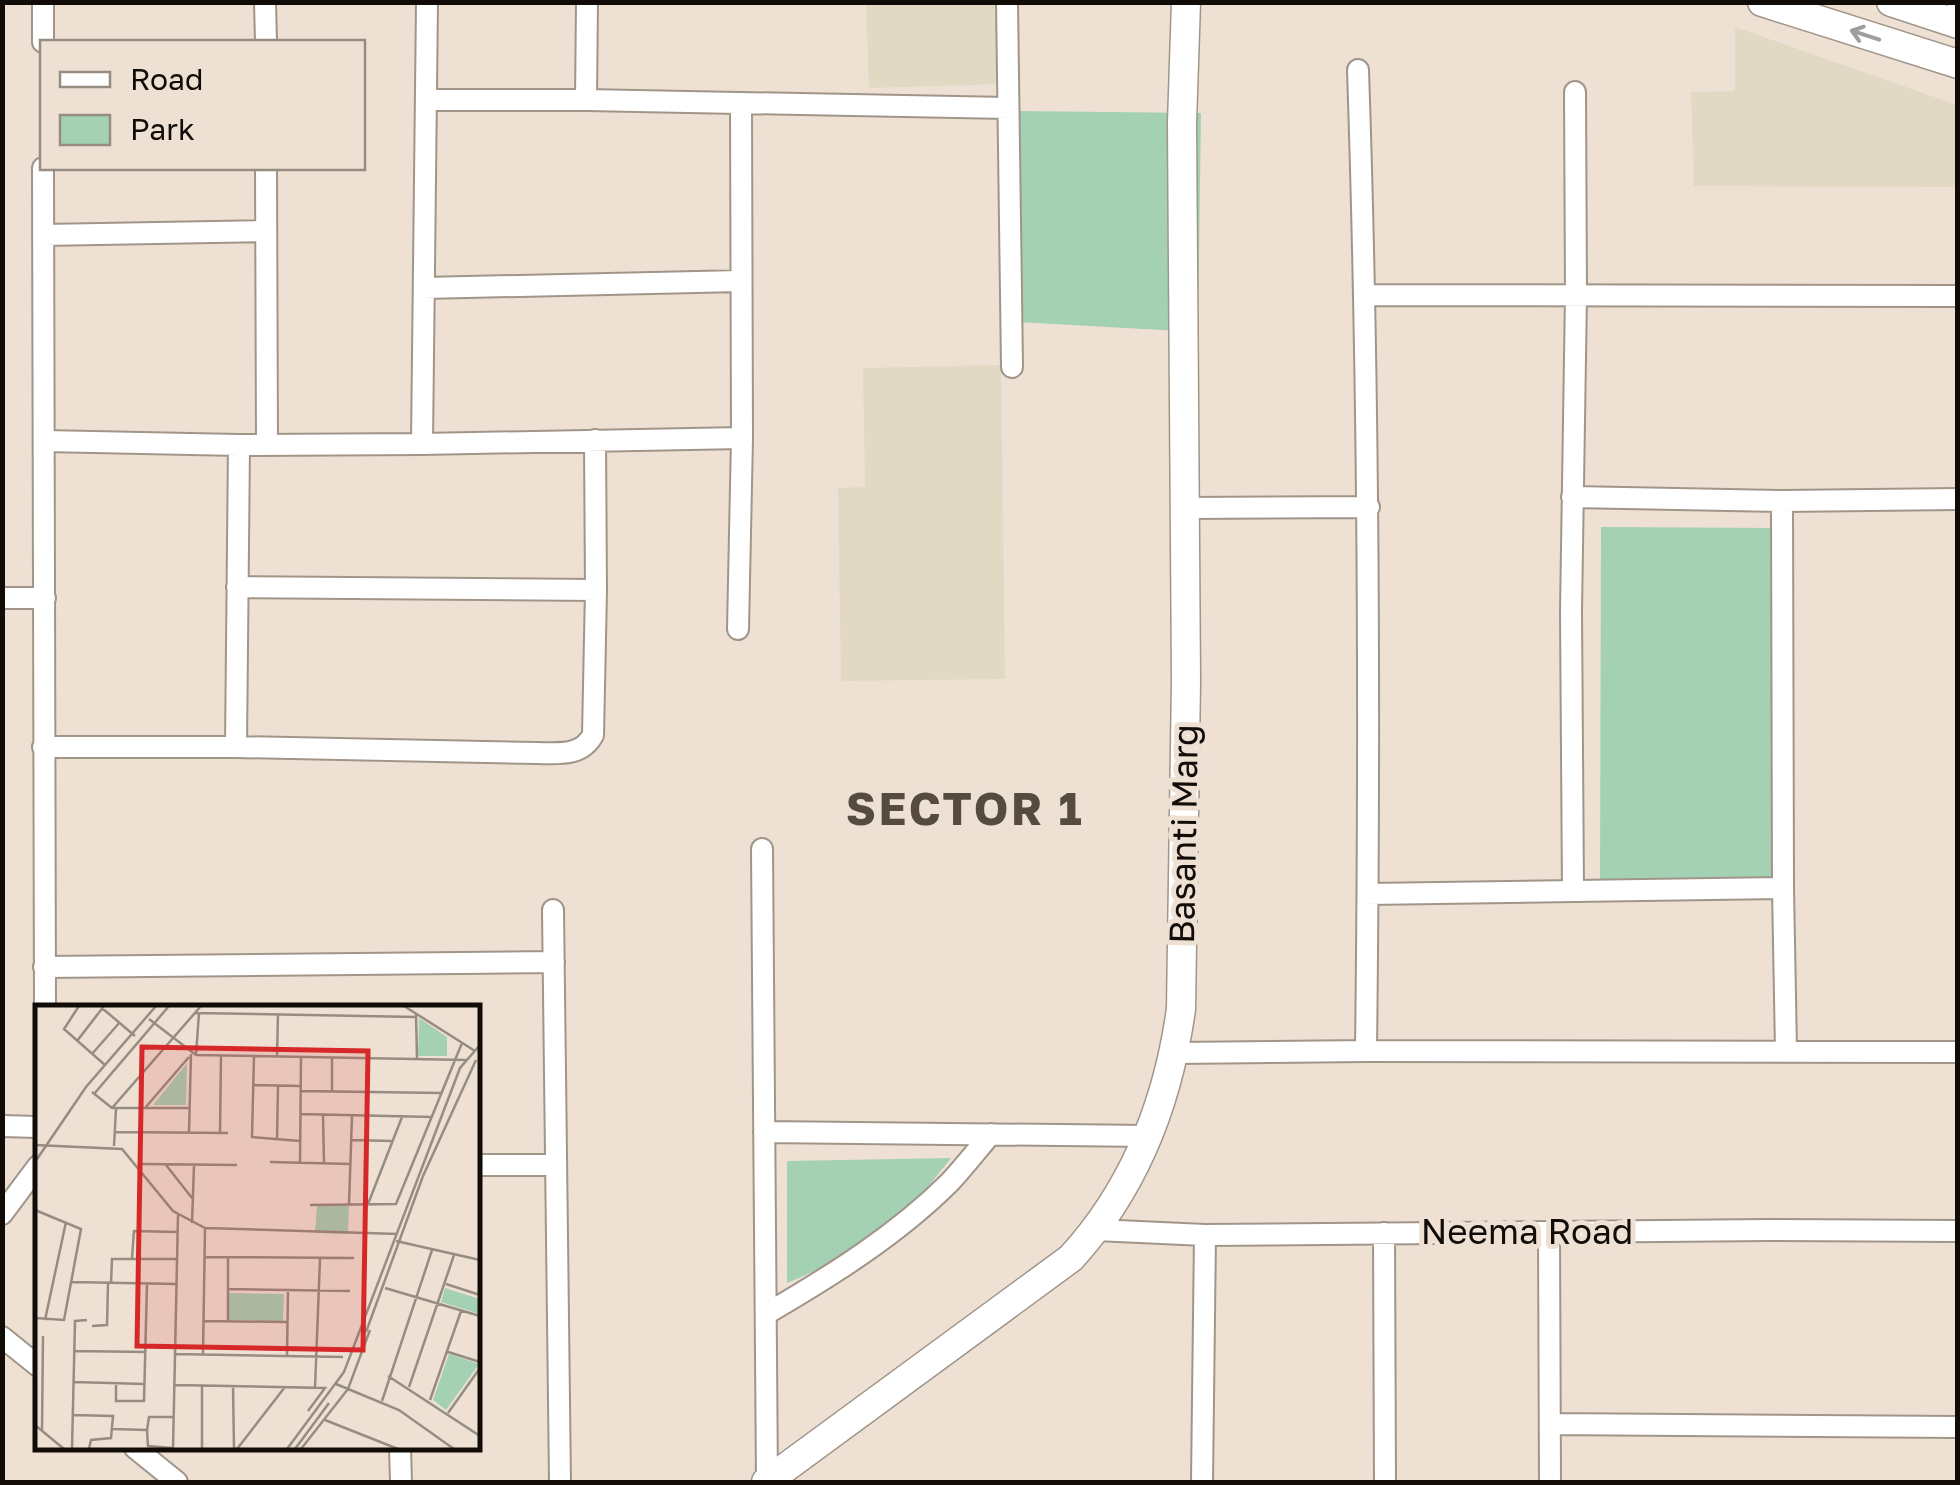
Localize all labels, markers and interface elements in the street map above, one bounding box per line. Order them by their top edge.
one-way arrow [1849,25,1881,43]
legend [40,40,365,170]
text: Road [130,61,204,97]
text: Park [130,111,195,147]
street label: Basanti Marg [1160,724,1206,944]
district label: SECTOR 1 [846,781,1084,835]
inset map [35,1005,480,1450]
street label: Neema Road [1421,1210,1633,1252]

